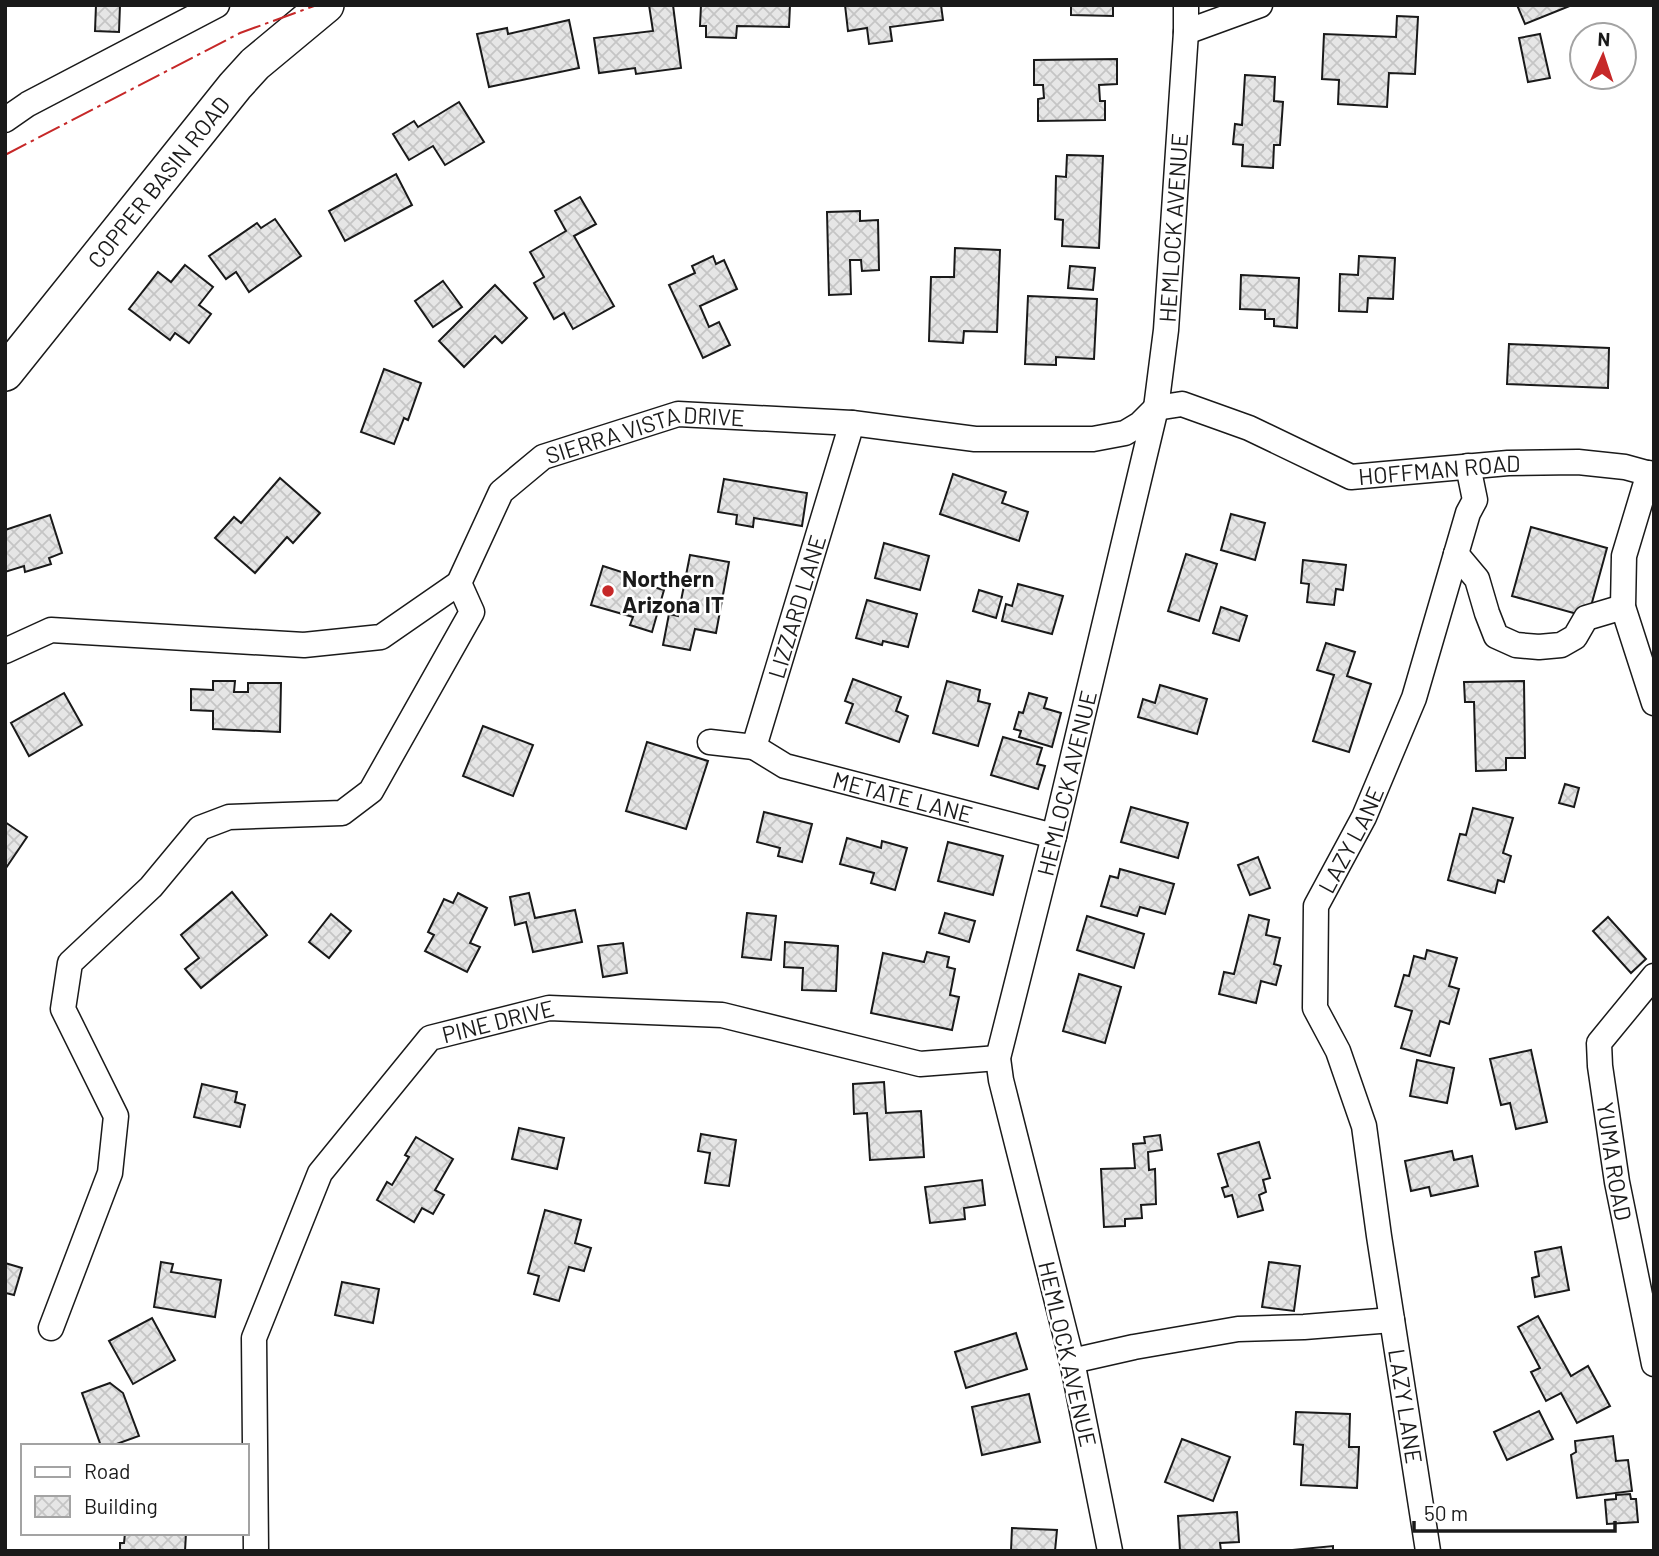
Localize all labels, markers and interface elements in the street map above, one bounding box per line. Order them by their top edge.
north arrow [1568,21,1638,91]
text: N [1597,27,1611,50]
street label: COPPER BASIN ROAD [81,91,235,273]
street label: HEMLOCK AVENUE [1153,132,1193,323]
street label: SIERRA VISTA DRIVE [542,400,745,469]
street label: HOFFMAN ROAD [1357,449,1520,490]
street label: LIZZARD LANE [762,532,831,682]
place label: Northern Arizona IT [622,564,724,618]
marker: Northern Arizona IT [600,583,616,599]
street label: HEMLOCK AVENUE [1030,688,1102,879]
street label: METATE LANE [830,765,976,828]
street label: LAZY LANE [1312,782,1389,898]
street label: PINE DRIVE [439,993,557,1048]
street label: YUMA ROAD [1591,1100,1638,1223]
street label: HEMLOCK AVENUE [1033,1258,1103,1450]
street label: LAZY LANE [1383,1347,1429,1465]
legend [21,1444,248,1535]
text: Road [84,1458,130,1483]
scale bar [1414,1490,1615,1534]
text: Building [84,1493,158,1518]
text: 50 m [1424,1500,1468,1525]

